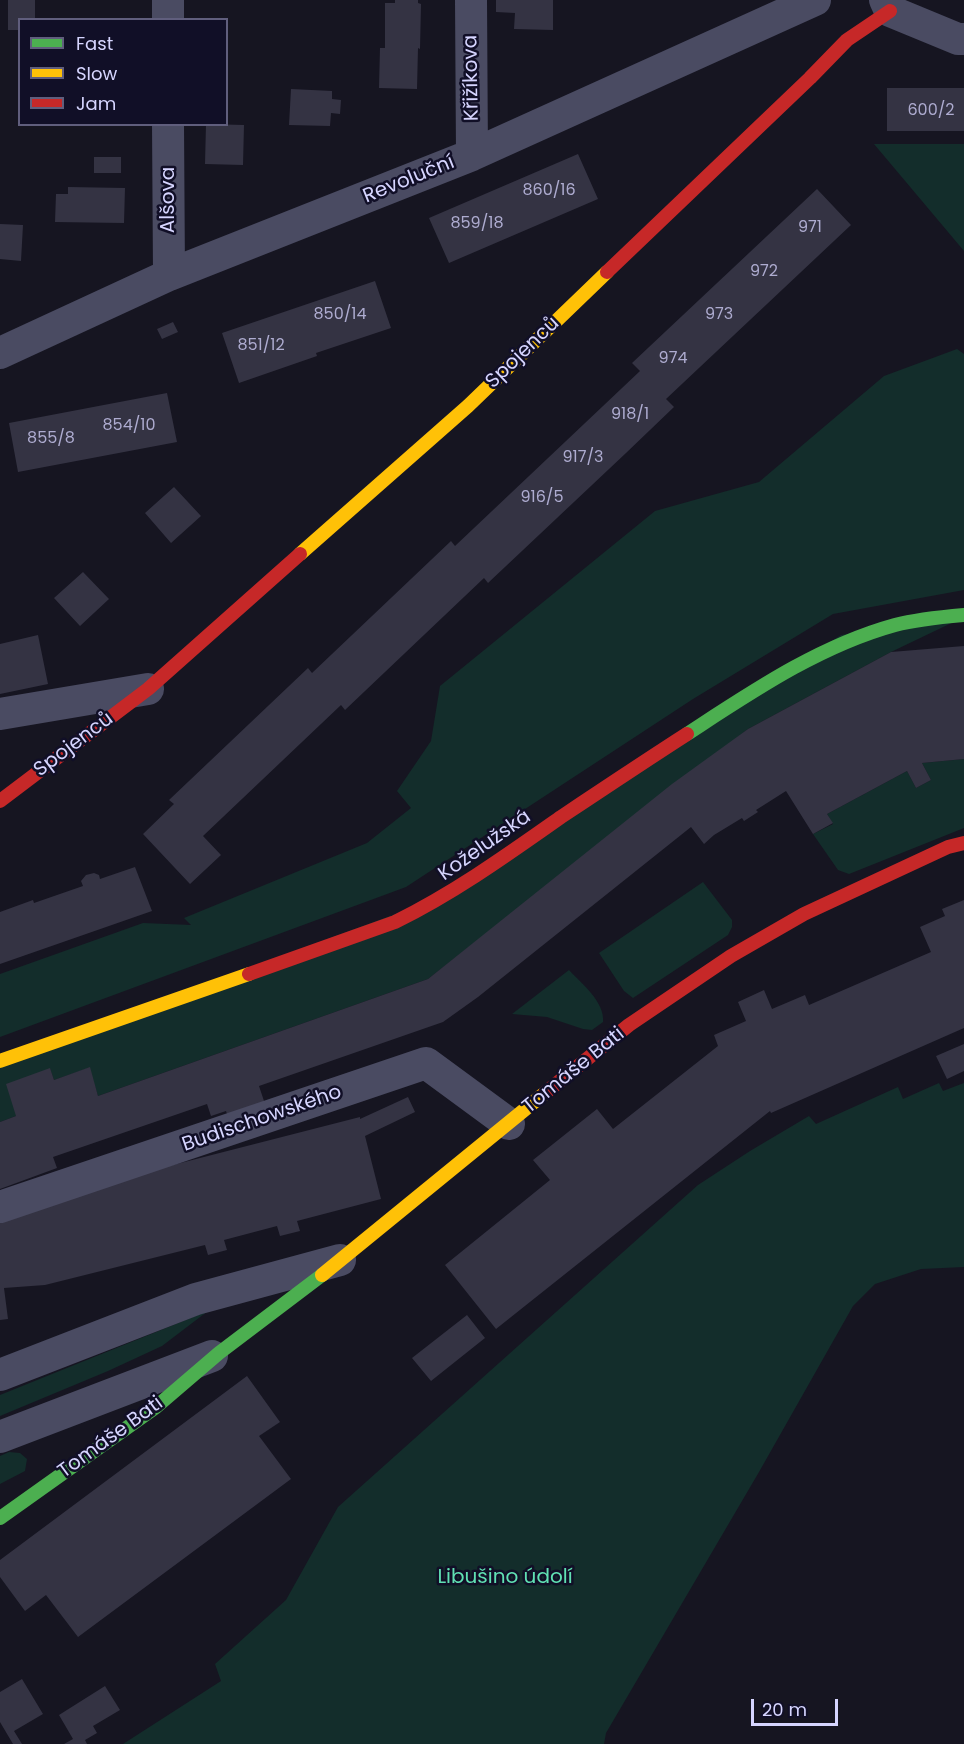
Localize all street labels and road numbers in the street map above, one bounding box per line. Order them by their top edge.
street label: Křižíkova [459,35,485,121]
street label: Revoluční [360,151,458,209]
street label: Alšova [157,167,181,233]
street label: Spojenců [481,312,565,394]
street label: Spojenců [30,707,118,783]
street label: Koželužská [434,805,536,887]
street label: Tomáše Bati [518,1023,630,1119]
street label: Budischowského [179,1080,345,1158]
street label: Tomáše Bati [54,1392,168,1484]

